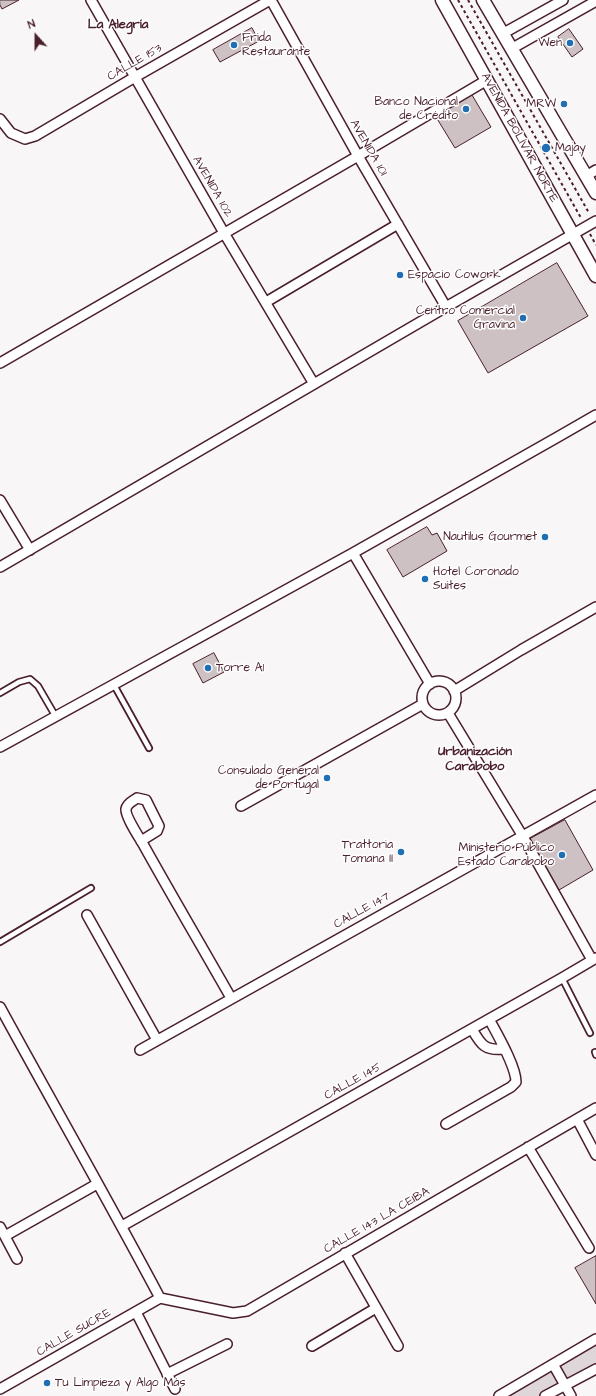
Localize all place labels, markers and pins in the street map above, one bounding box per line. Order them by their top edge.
place label: Frida Restaurante [242,31,310,59]
place label: Wen [538,36,562,50]
marker: Wen [565,38,575,48]
marker: Frida Restaurante [229,40,239,50]
place label: Banco Nacional de Crédito [374,95,458,123]
place label: MRW [526,97,556,111]
marker: MRW [559,99,569,109]
marker: Banco Nacional de Crédito [461,104,471,114]
place label: Majay [555,141,586,155]
marker: Majay [540,142,552,154]
place label: Espacio Cowork [408,268,501,282]
marker: Espacio Cowork [395,270,405,280]
place label: Centro Comercial Gravina [416,304,515,332]
marker: Centro Comercial Gravina [518,313,528,323]
place label: Nautilus Gourmet [443,530,537,544]
marker: Nautilus Gourmet [540,532,550,542]
place label: Hotel Coronado Suites [433,565,519,593]
marker: Hotel Coronado Suites [420,574,430,584]
place label: Torre A1 [216,661,264,675]
marker: Torre A1 [203,663,213,673]
place label: Consulado General de Portugal [218,764,319,792]
marker: Consulado General de Portugal [322,773,332,783]
place label: Trattoria Tomana II [342,838,393,866]
place label: Ministerio Público Estado Carabobo [458,841,554,869]
marker: Trattoria Tomana II [396,847,406,857]
marker: Ministerio Público Estado Carabobo [557,850,567,860]
place label: Tu Limpieza y Algo Más [55,1376,185,1390]
marker: Tu Limpieza y Algo Más [42,1378,52,1388]

